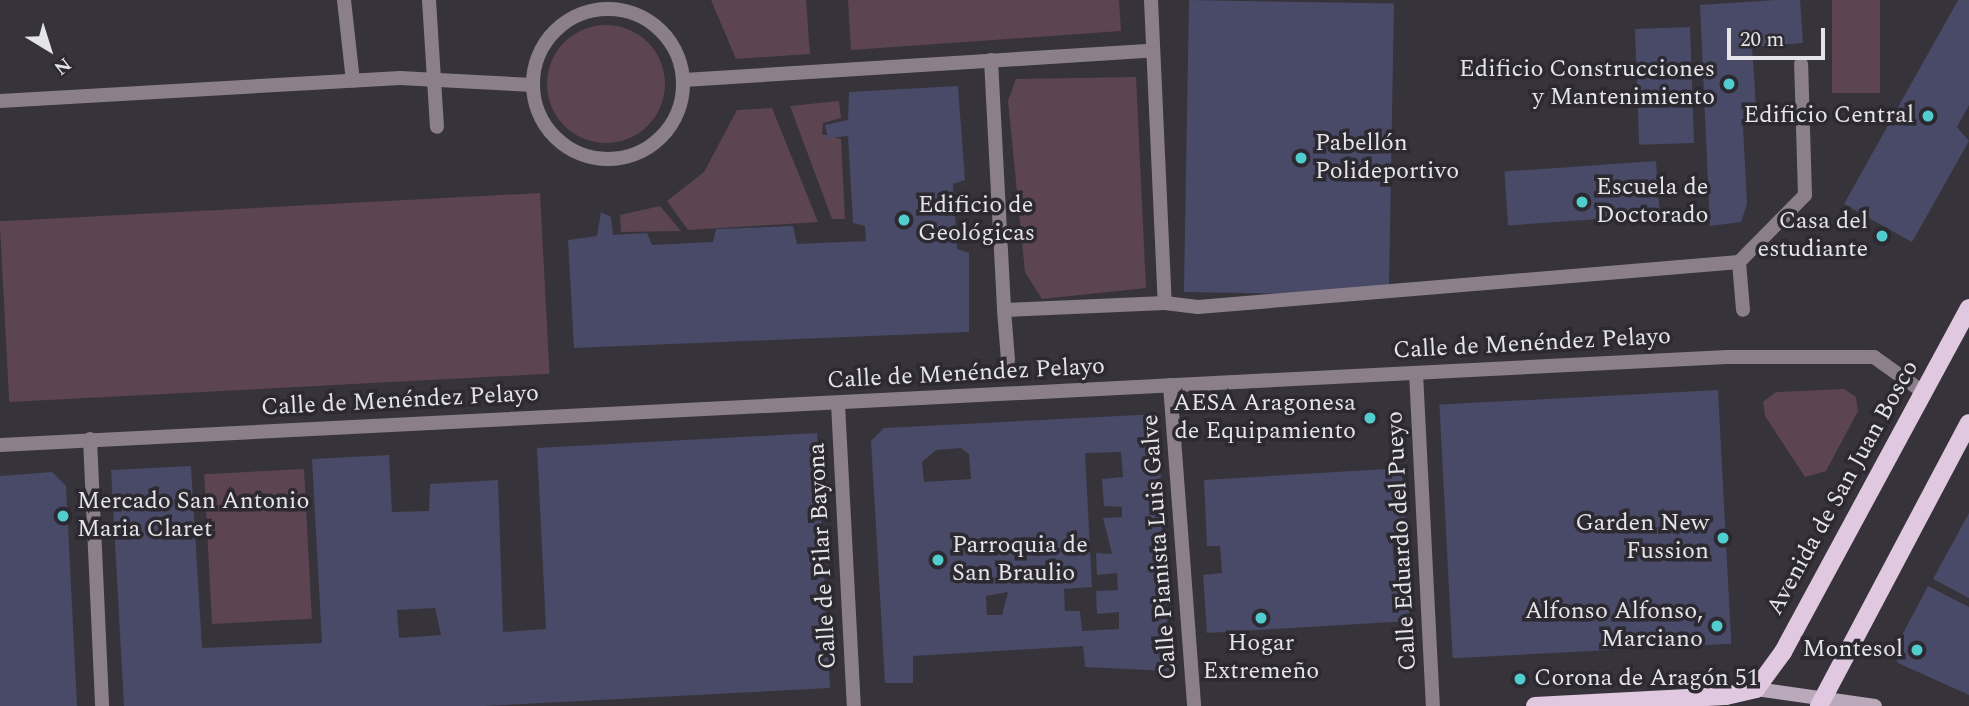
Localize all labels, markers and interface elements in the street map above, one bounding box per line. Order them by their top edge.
north arrow [14,14,84,84]
scale bar [1731,14,1829,58]
text: 20 m [1740,24,1784,56]
text: N [47,50,77,82]
place label: Edificio Construcciones y Mantenimiento [1459,56,1715,112]
marker: Edificio Construcciones y Mantenimiento [1721,76,1737,92]
place label: Edificio Central [1744,102,1914,130]
marker: Edificio Central [1920,108,1936,124]
place label: Pabellón Polideportivo [1315,130,1459,186]
marker: Pabellón Polideportivo [1293,150,1309,166]
place label: Escuela de Doctorado [1596,174,1709,230]
place label: Edificio de Geológicas [918,192,1035,248]
marker: Escuela de Doctorado [1574,194,1590,210]
place label: Casa del estudiante [1758,208,1868,264]
marker: Edificio de Geológicas [896,212,912,228]
marker: Casa del estudiante [1874,228,1890,244]
street label: Calle de Menéndez Pelayo [1392,322,1672,366]
street label: Calle de Menéndez Pelayo [826,352,1106,396]
street label: Avenida de San Juan Bosco [1761,356,1925,620]
street label: Calle de Menéndez Pelayo [260,379,540,423]
place label: AESA Aragonesa de Equipamiento [1173,390,1356,446]
marker: AESA Aragonesa de Equipamiento [1362,410,1378,426]
street label: Calle Eduardo del Pueyo [1381,410,1423,672]
street label: Calle Pianista Luis Galve [1136,413,1184,681]
street label: Calle de Pilar Bayona [803,442,843,670]
place label: Mercado San Antonio Maria Claret [77,488,309,544]
marker: Mercado San Antonio Maria Claret [55,508,71,524]
place label: Garden New Fussion [1575,510,1709,566]
marker: Garden New Fussion [1715,530,1731,546]
place label: Parroquia de San Braulio [952,532,1088,588]
marker: Parroquia de San Braulio [930,552,946,568]
place label: Alfonso Alfonso, Marciano [1525,598,1703,654]
marker: Hogar Extremeño [1253,610,1269,626]
marker: Alfonso Alfonso, Marciano [1709,618,1725,634]
place label: Hogar Extremeño [1203,630,1319,686]
place label: Montesol [1803,636,1903,664]
marker: Montesol [1909,642,1925,658]
place label: Corona de Aragón 51 [1534,665,1759,693]
marker: Corona de Aragón 51 [1512,671,1528,687]

